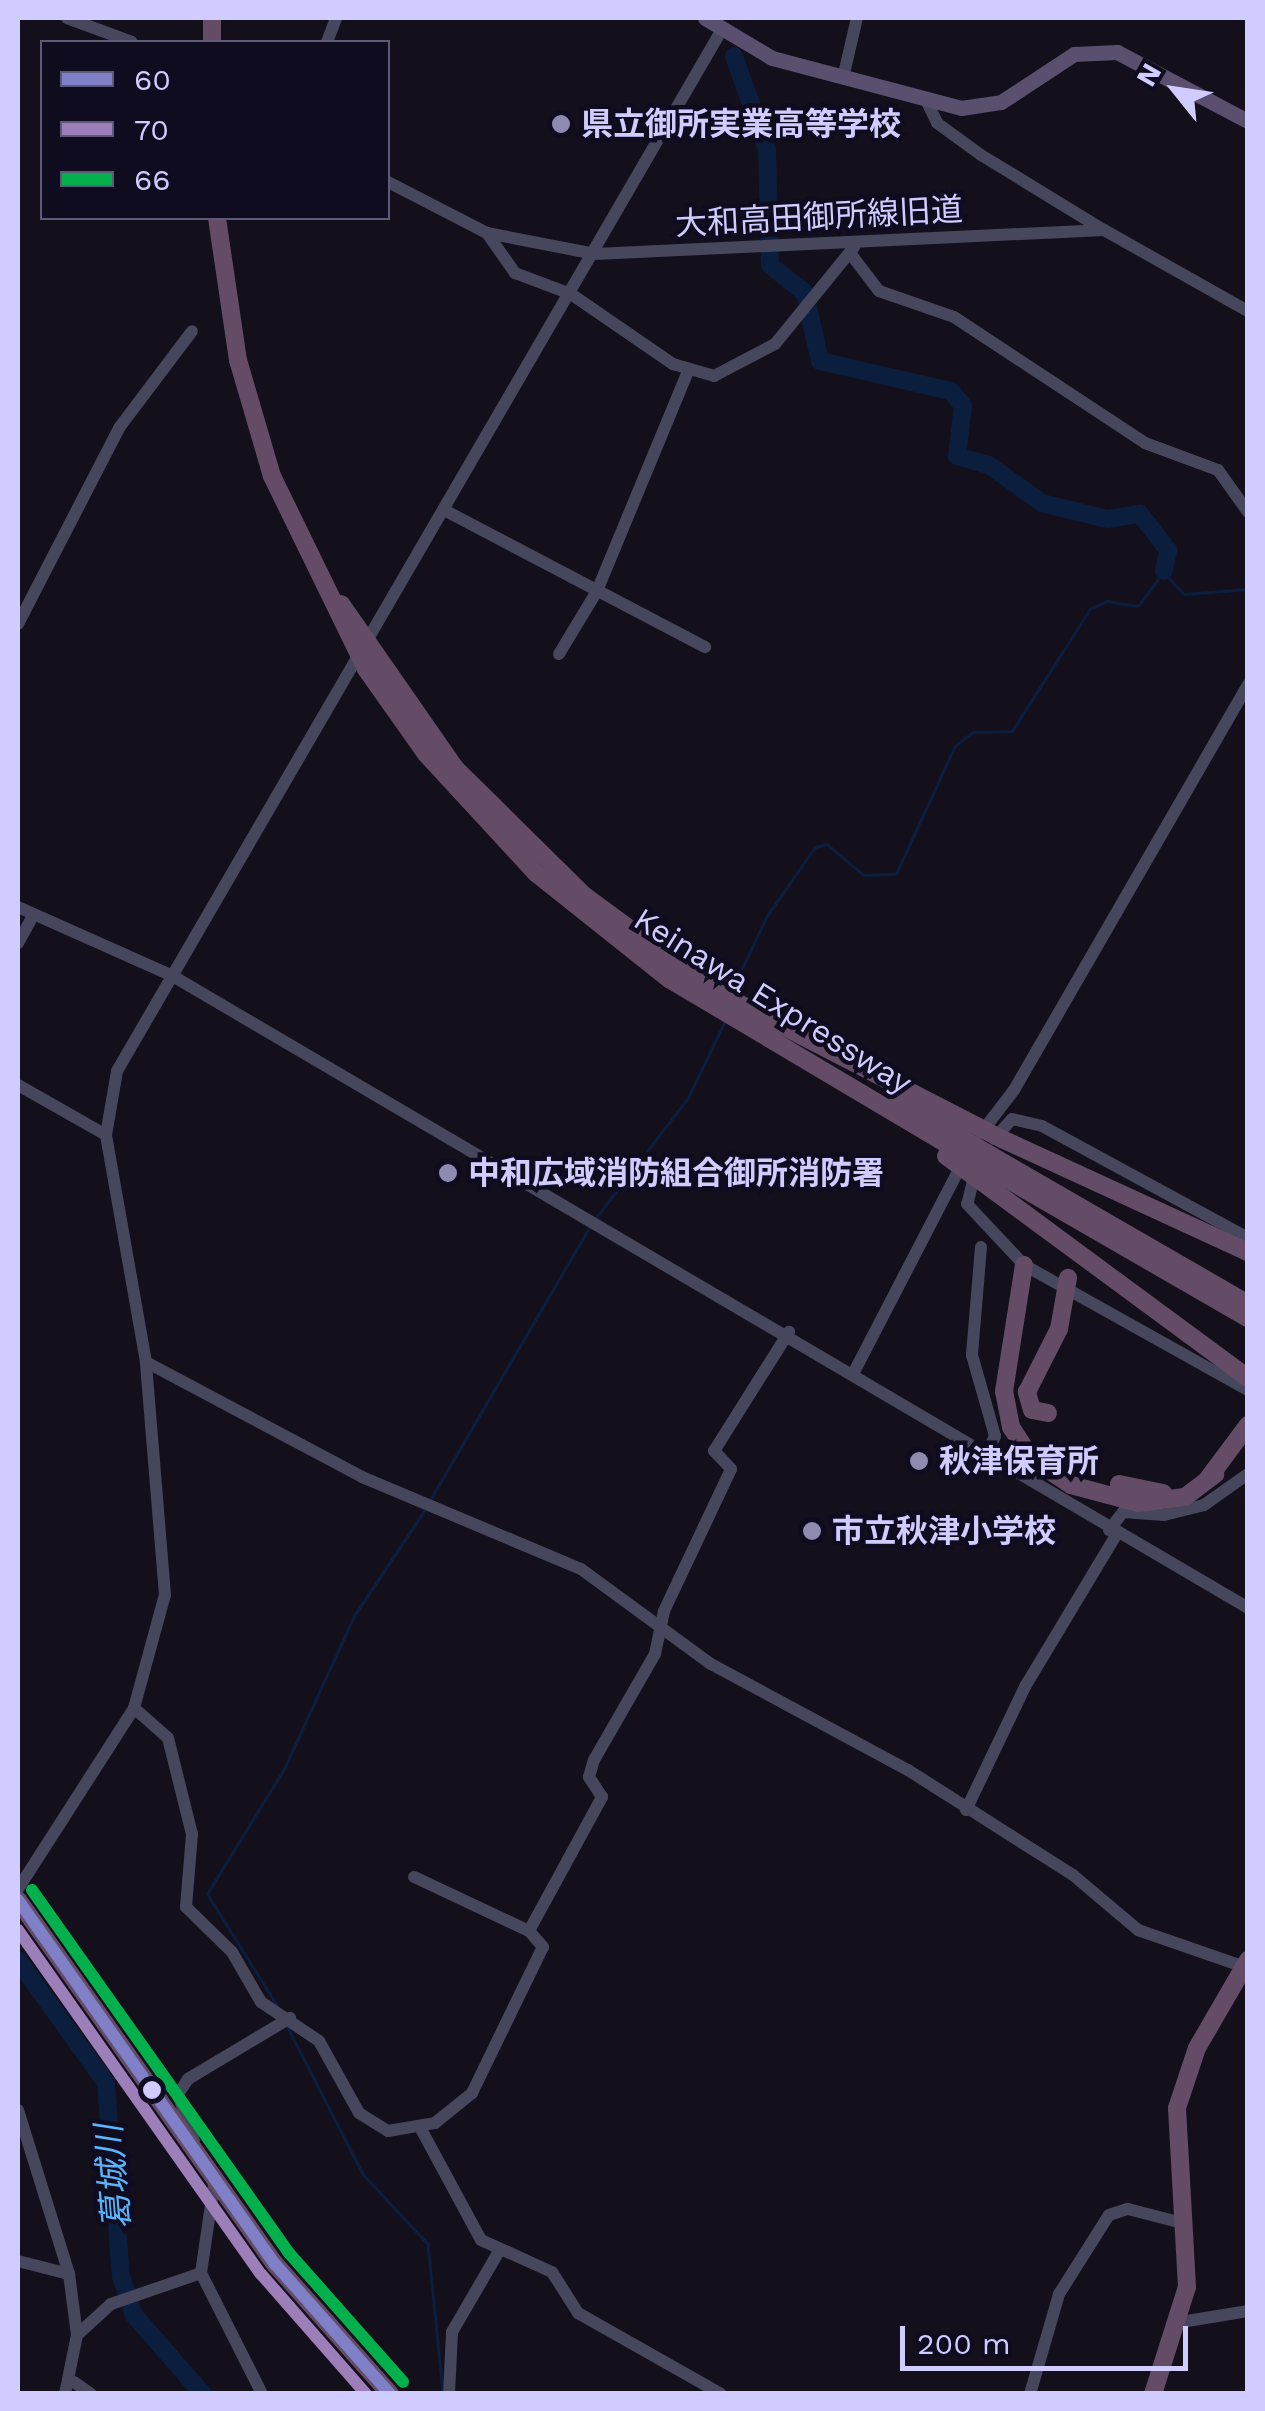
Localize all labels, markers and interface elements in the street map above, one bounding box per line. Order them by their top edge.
legend [40,40,390,220]
north arrow [1125,40,1225,140]
text: N [1129,58,1168,92]
text: 60 [134,62,171,97]
place label: 県立御所実業高等学校 [581,105,901,143]
text: 70 [134,112,169,147]
marker: 県立御所実業高等学校 [550,113,572,135]
text: 66 [134,162,170,197]
street label: 大和高田御所線旧道 [674,190,964,244]
street label: Keinawa Expressway [627,900,919,1102]
place label: 中和広域消防組合御所消防署 [468,1154,884,1192]
marker: 中和広域消防組合御所消防署 [437,1162,459,1184]
place label: 秋津保育所 [939,1442,1099,1480]
marker: 秋津保育所 [908,1450,930,1472]
place label: 市立秋津小学校 [832,1512,1056,1550]
marker: 市立秋津小学校 [801,1520,823,1542]
unlabelled marker [142,2080,162,2100]
water label: 葛城川 [88,2123,138,2231]
scale bar [905,2306,1192,2368]
text: 200 m [917,2326,1011,2361]

